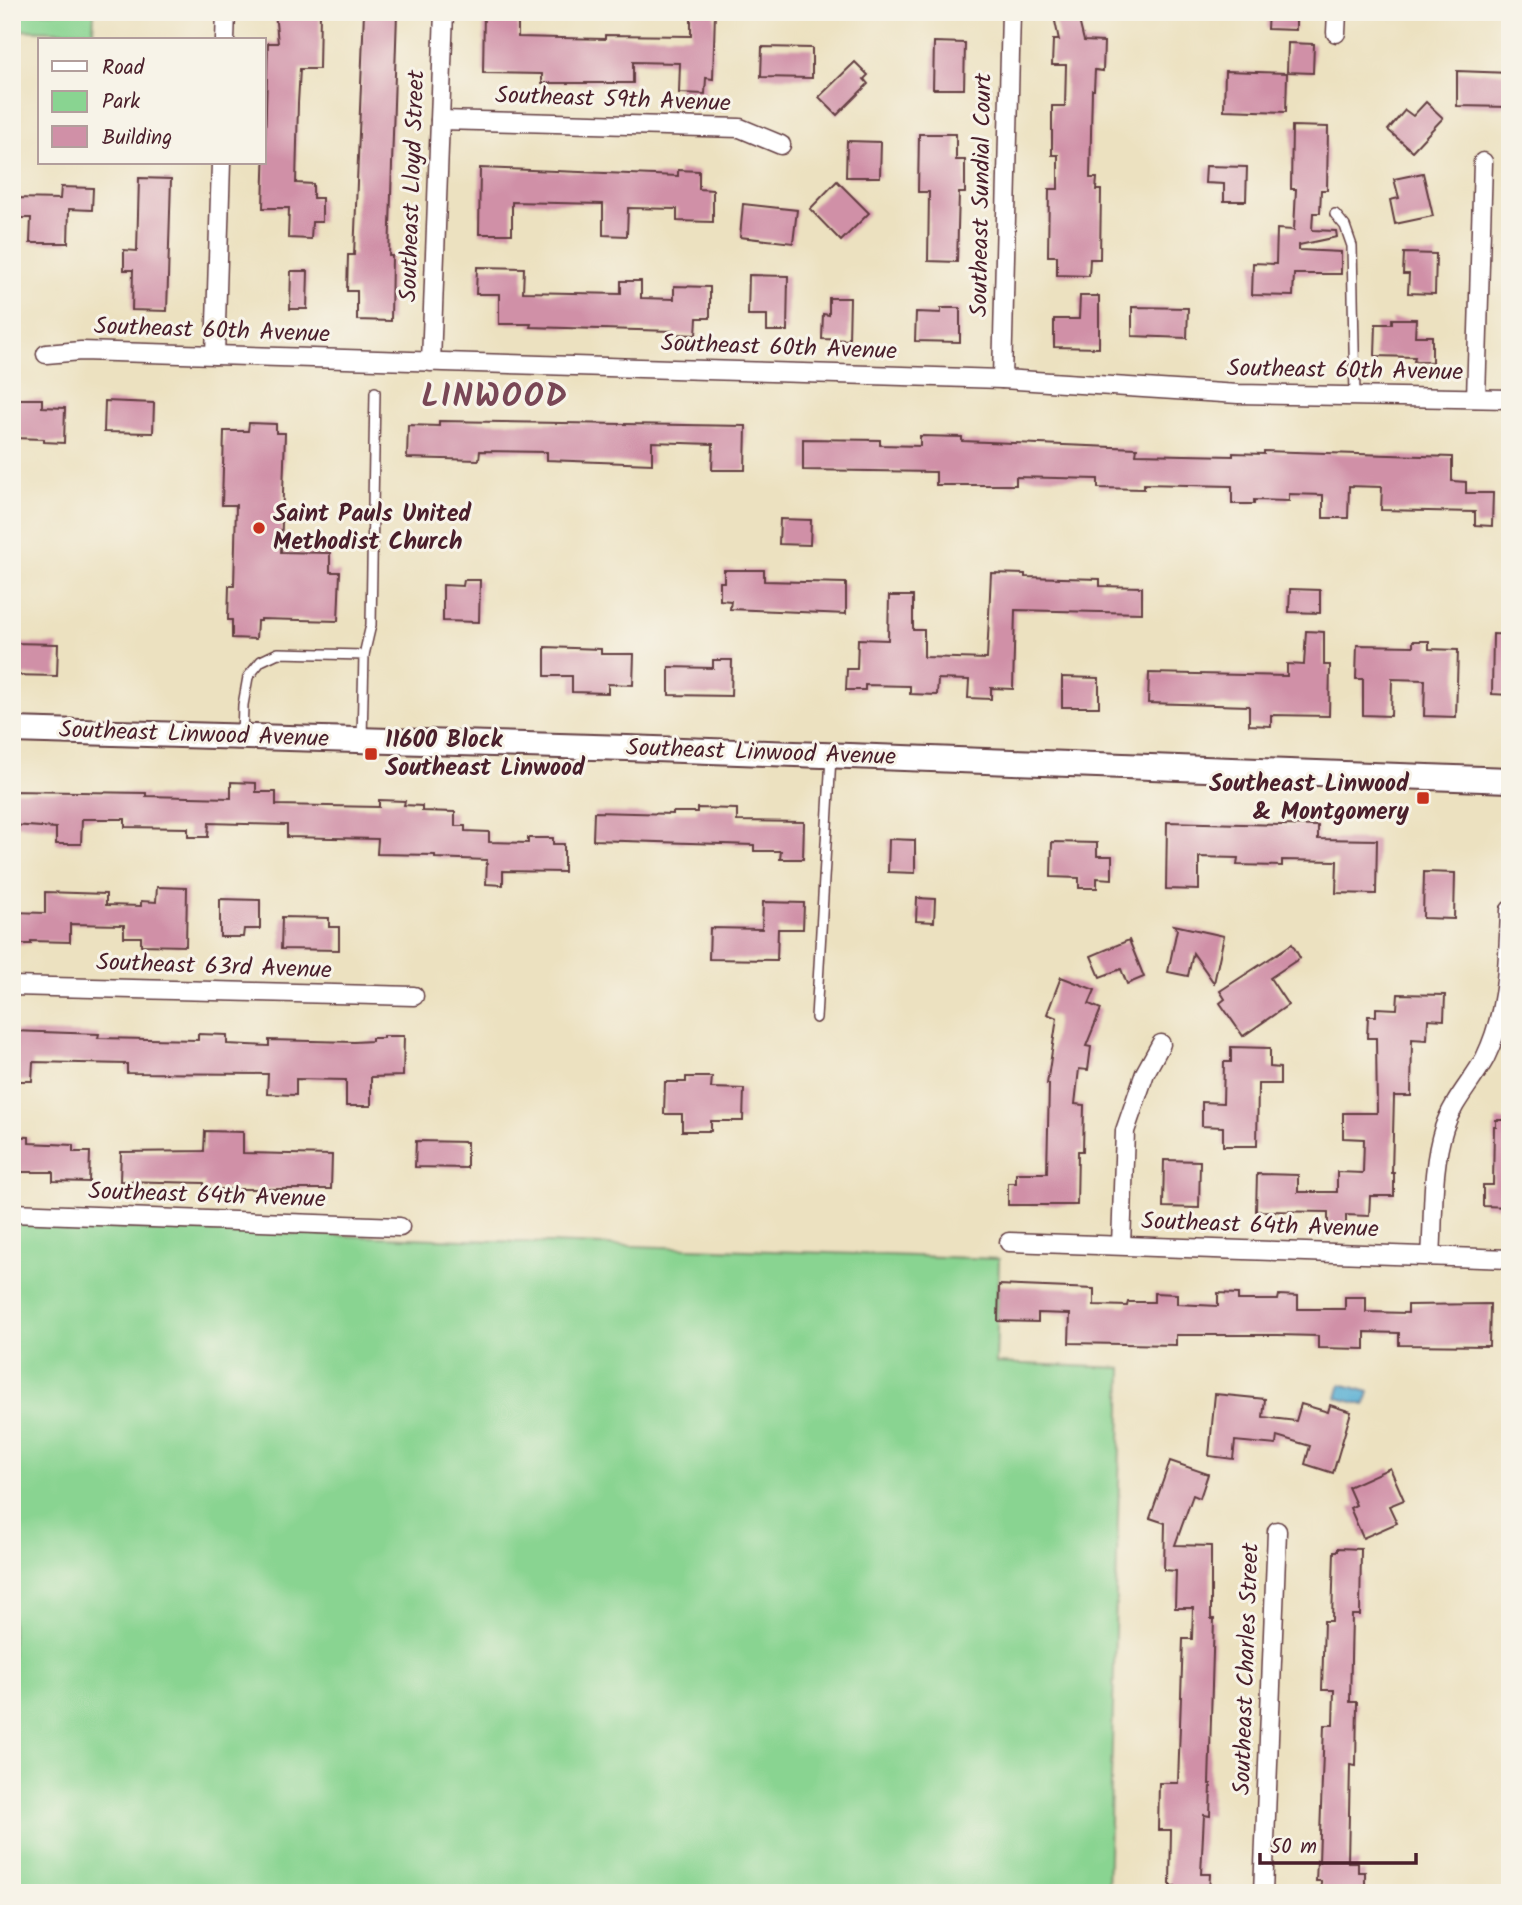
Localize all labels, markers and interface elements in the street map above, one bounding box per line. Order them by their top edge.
legend [38,38,266,164]
text: Road [102,52,145,85]
street label: Southeast Lloyd Street [389,69,437,303]
street label: Southeast Sundial Court [960,72,1004,317]
street label: Southeast 59th Avenue [495,76,732,124]
text: Park [102,86,140,119]
text: Building [102,122,172,155]
street label: Southeast 60th Avenue [93,307,331,355]
street label: Southeast 60th Avenue [660,324,898,372]
street label: Southeast 60th Avenue [1227,349,1464,393]
district label: LINWOOD [421,372,569,423]
place label: Saint Pauls United Methodist Church [273,495,472,562]
marker: Saint Pauls United Methodist Church [251,520,267,536]
street label: Southeast Linwood Avenue [58,711,330,759]
place label: 11600 Block Southeast Linwood [385,721,586,788]
street label: Southeast Linwood Avenue [625,729,897,777]
marker: 11600 Block Southeast Linwood [363,746,379,762]
place label: Southeast Linwood & Montgomery [1209,765,1410,832]
marker: Southeast Linwood & Montgomery [1415,790,1431,806]
street label: Southeast 63rd Avenue [96,943,333,991]
street label: Southeast 64th Avenue [88,1172,327,1220]
street label: Southeast 64th Avenue [1141,1202,1380,1250]
street label: Southeast Charles Street [1223,1542,1271,1796]
scale bar [1260,1821,1415,1865]
text: 50 m [1270,1831,1317,1864]

